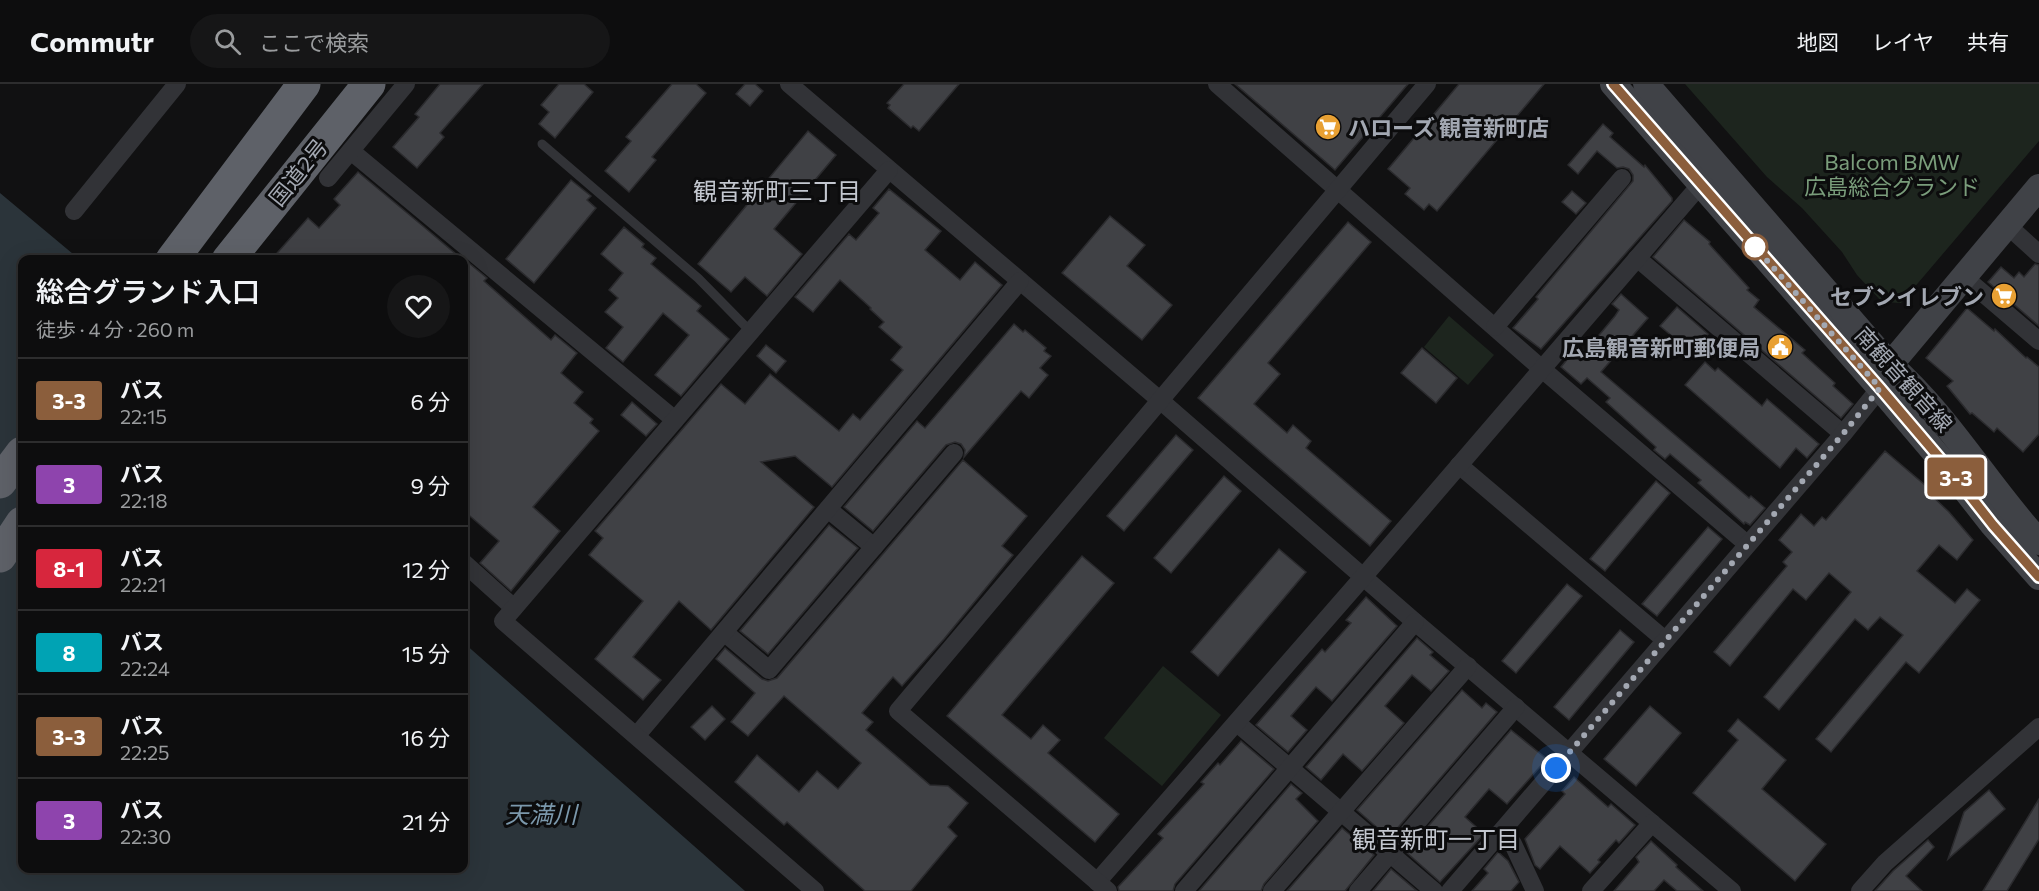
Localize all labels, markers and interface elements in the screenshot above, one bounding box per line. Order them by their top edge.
search box [190,14,610,68]
text: Commutr [30,24,154,58]
icon: search [211,25,244,58]
text: ここで検索 [259,29,369,56]
text: 地図 [1797,29,1839,54]
text: レイヤ [1872,29,1934,54]
text: 共有 [1967,29,2009,54]
supermarket icon: ハローズ 観音新町店 [1313,112,1343,142]
place label: ハローズ 観音新町店 [1348,114,1549,141]
street label: 国道2号 [263,133,333,211]
park label: Balcom BMW 広島総合グランド [1804,148,1980,200]
district label: 観音新町三丁目 [693,176,861,205]
unlabelled marker [1742,234,1768,260]
text: 総合グランド入口 [36,274,260,308]
button: heart [387,275,450,338]
supermarket icon: セブンイレブン [1989,281,2019,311]
place label: セブンイレブン [1830,283,1984,310]
text: 徒歩 · 4 分 · 260 m [36,317,194,341]
street label: 南観音観音線 [1850,321,1958,437]
public building icon: 広島観音新町郵便局 [1765,332,1795,362]
place label: 広島観音新町郵便局 [1562,334,1760,361]
text: バス [120,376,164,403]
text: 3-3 [52,388,86,413]
text: 6 分 [410,388,450,415]
text: 22:15 [120,404,167,428]
line badge: 3-3 [1922,458,1990,496]
text: バス [120,460,164,487]
text: 3-3 [1939,465,1973,490]
text: 3 [63,472,75,497]
text: 9 分 [410,472,450,499]
text: 22:18 [120,488,168,512]
text: バス [120,544,164,571]
text: 8-1 [53,556,85,581]
text: 12 分 [402,556,450,583]
text: 22:21 [120,572,167,596]
text: バス [120,628,164,655]
text: 8 [63,640,76,665]
text: 15 分 [402,640,450,667]
text: 22:24 [120,656,170,680]
text: バス [120,712,164,739]
text: 3-3 [52,724,86,749]
text: 16 分 [401,724,450,751]
text: 22:25 [120,740,169,764]
your location [1541,753,1571,783]
text: バス [120,796,164,823]
water label: 天満川 [505,799,580,828]
text: 3 [63,808,75,833]
text: 21 分 [402,808,450,835]
text: 22:30 [120,824,171,848]
district label: 観音新町一丁目 [1352,824,1520,853]

